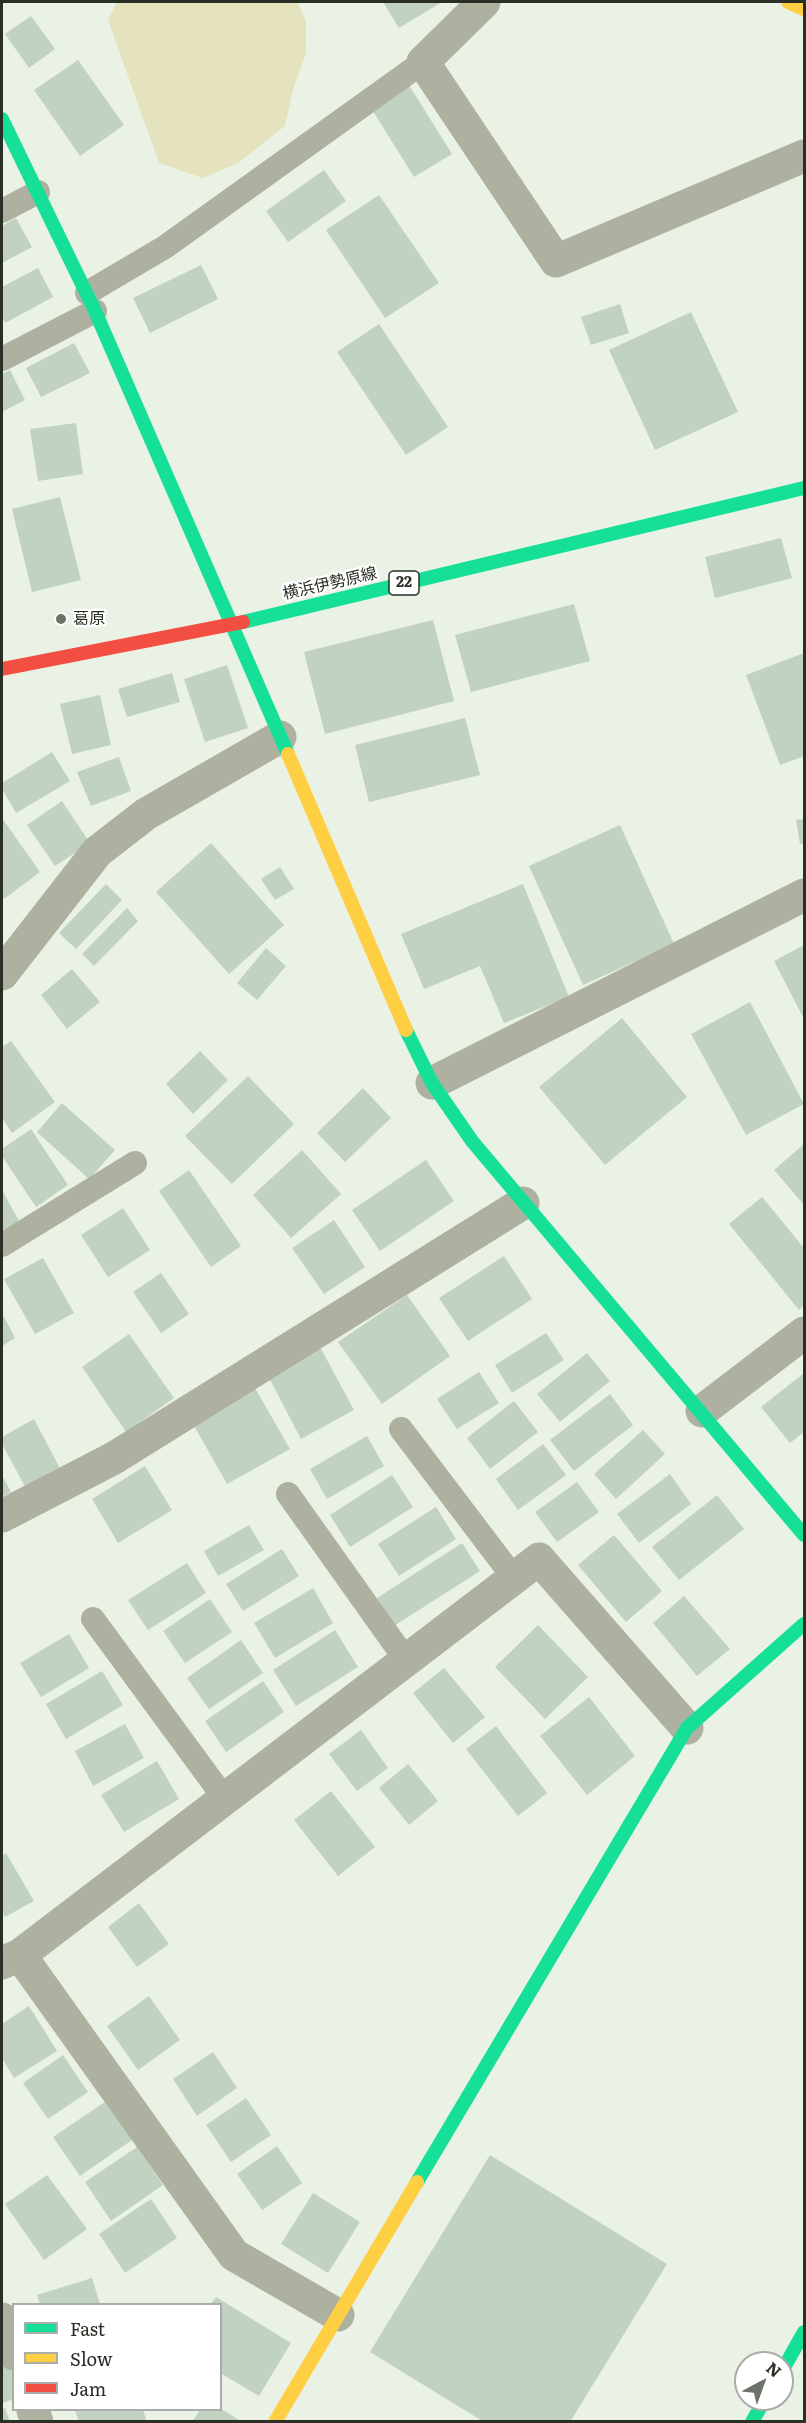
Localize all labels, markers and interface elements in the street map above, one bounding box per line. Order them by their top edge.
street label: 横浜伊勢原線 [281,564,379,604]
road number: 22 [389,571,419,595]
place label: 葛原 [73,609,105,629]
marker: 葛原 [54,612,68,626]
legend [12,2303,222,2411]
text: Fast [70,2315,105,2342]
text: Slow [70,2345,112,2372]
north arrow [734,2351,794,2411]
text: N [762,2355,787,2382]
text: Jam [70,2375,106,2402]

